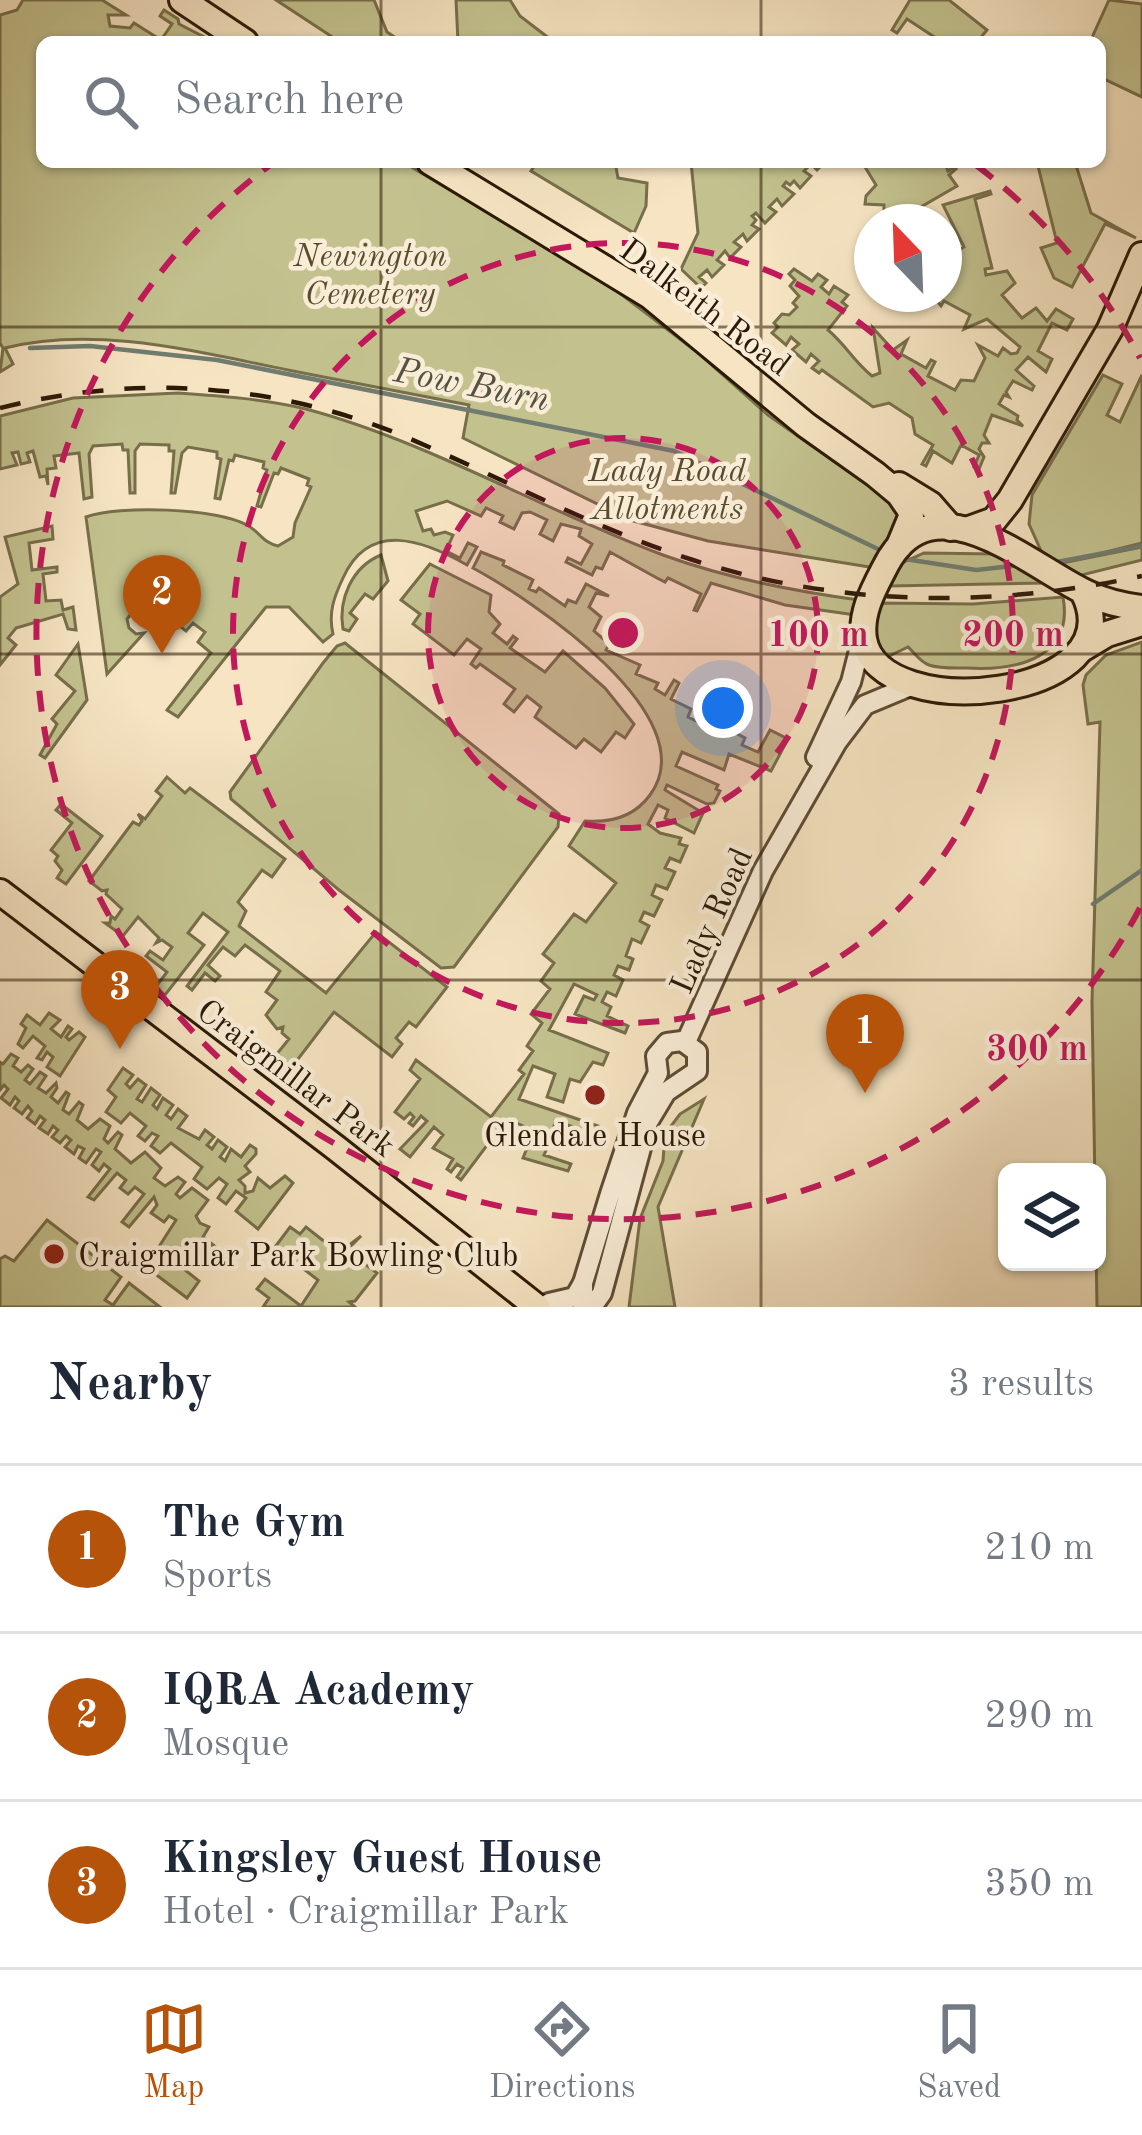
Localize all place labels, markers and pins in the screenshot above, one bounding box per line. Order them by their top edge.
pin: 2 [123,555,201,654]
centre of rings [602,612,644,654]
pin: 3 [81,950,159,1049]
pin: 1 [826,994,904,1093]
marker: Glendale House [582,1082,608,1108]
place label: Glendale House [484,1121,706,1154]
marker: Craigmillar Park Bowling Club [41,1241,67,1267]
place label: Craigmillar Park Bowling Club [78,1241,518,1274]

